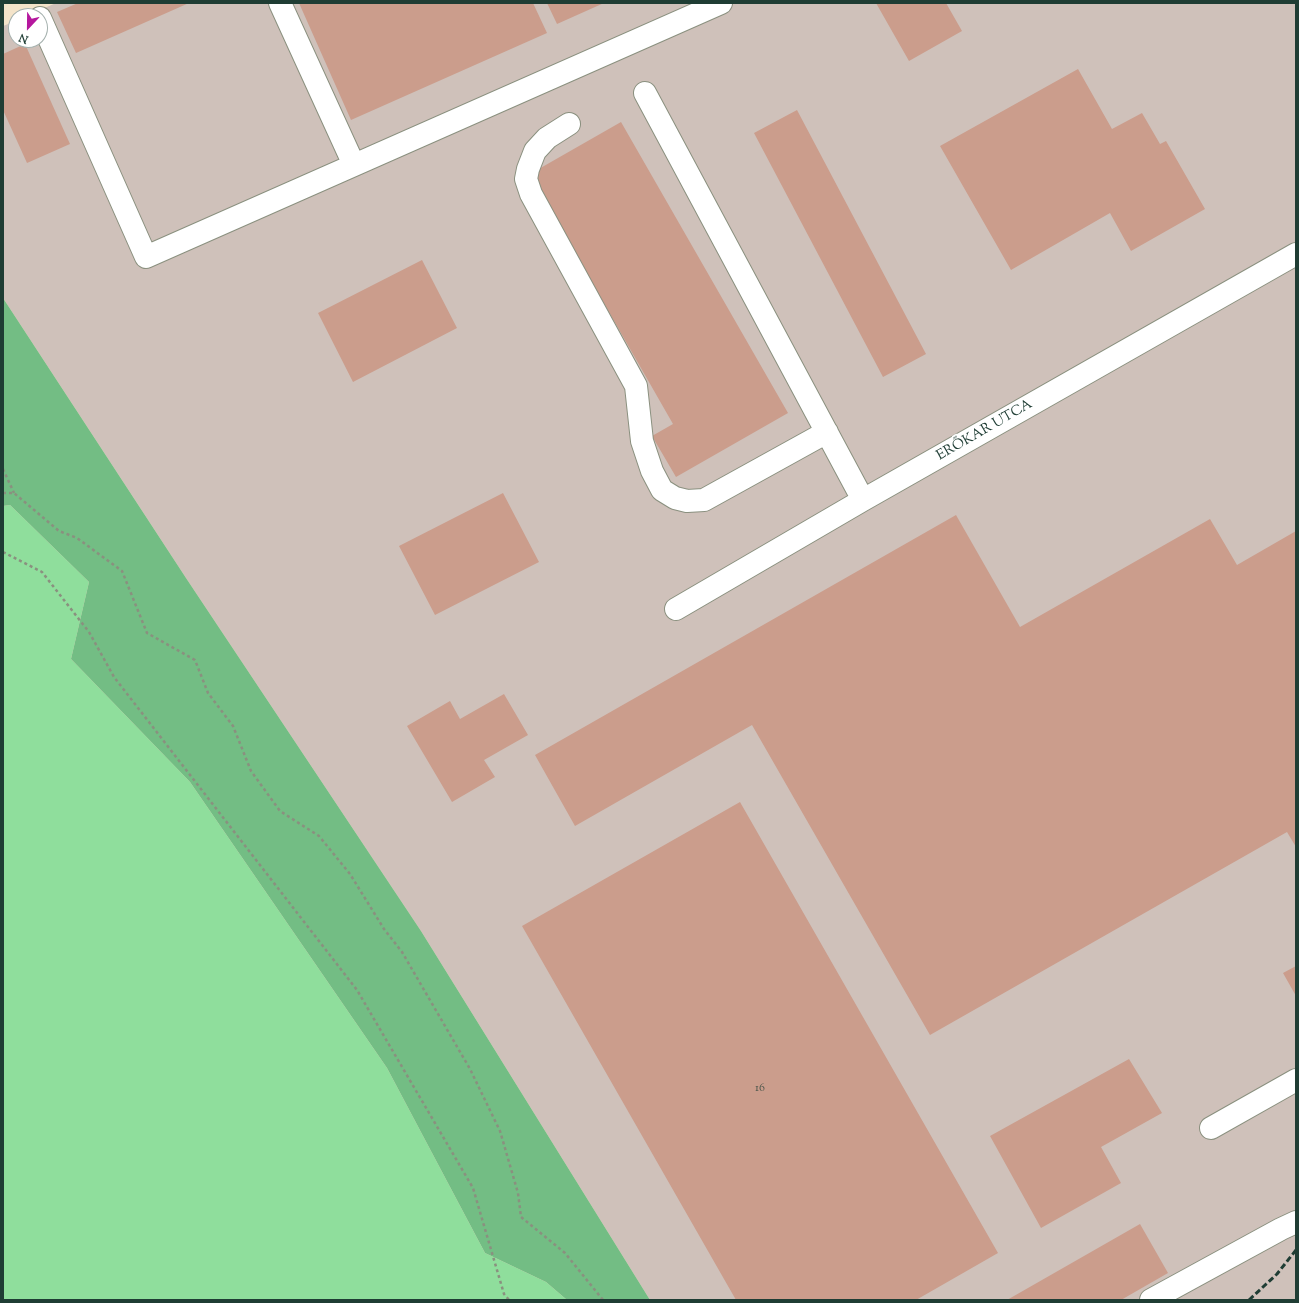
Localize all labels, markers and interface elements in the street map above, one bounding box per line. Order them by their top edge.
north arrow [8,8,48,48]
text: N [17,29,31,47]
street label: ERŐKAR UTCA [934,397,1036,465]
house number: 16 [755,1082,765,1096]

